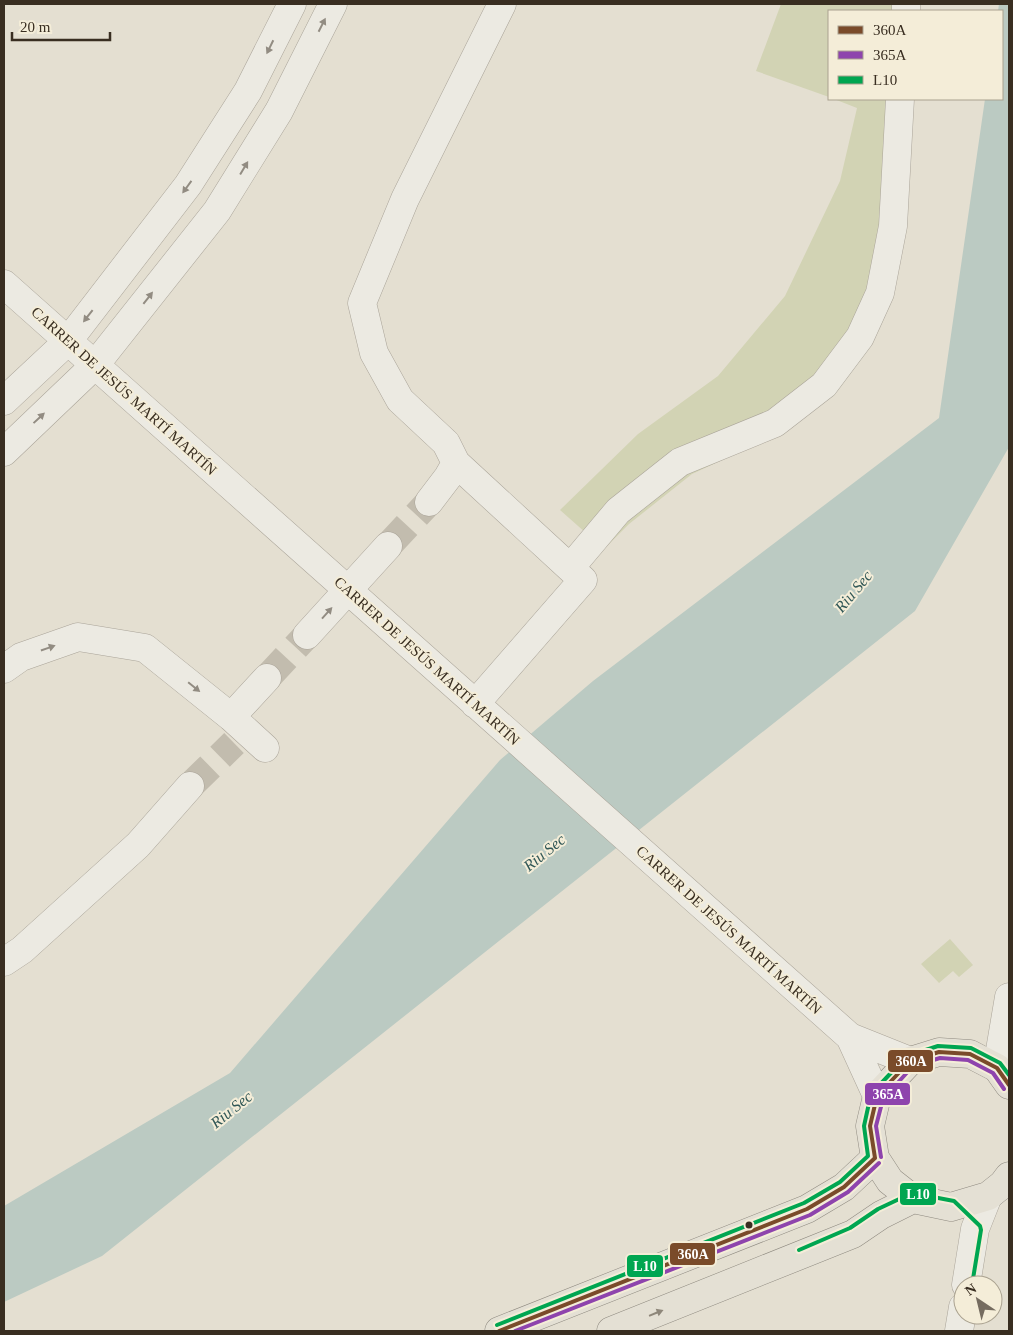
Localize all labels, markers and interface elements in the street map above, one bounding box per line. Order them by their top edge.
scale bar [12,10,110,42]
legend [828,10,1003,100]
one-way arrow [318,18,326,33]
text: 20 m [20,19,51,35]
text: 360A [873,22,907,38]
one-way arrow [266,40,274,55]
text: 365A [873,47,907,63]
text: L10 [873,72,897,88]
one-way arrow [240,161,249,174]
one-way arrow [182,180,192,194]
one-way arrow [143,292,154,305]
street label: CARRER DE JESÚS MARTÍ MARTÍN [28,304,220,478]
one-way arrow [83,309,93,323]
one-way arrow [33,412,45,424]
water label: Riu Sec [831,567,875,616]
street label: CARRER DE JESÚS MARTÍ MARTÍN [331,574,523,748]
one-way arrow [321,607,333,619]
one-way arrow [40,644,55,651]
one-way arrow [187,682,200,693]
water label: Riu Sec [519,831,568,875]
street label: CARRER DE JESÚS MARTÍ MARTÍN [633,843,825,1017]
line badge: 360A [887,1049,934,1073]
text: 360A [895,1054,927,1069]
line badge: 365A [864,1082,911,1106]
text: 365A [872,1087,904,1102]
water label: Riu Sec [206,1088,255,1132]
line badge: L10 [899,1182,937,1206]
text: L10 [906,1187,930,1202]
unlabelled marker [744,1220,754,1230]
line badge: 360A [669,1242,716,1266]
text: 360A [677,1247,709,1262]
line badge: L10 [626,1254,664,1278]
text: L10 [633,1259,657,1274]
north arrow [953,1275,1003,1325]
text: N [962,1281,979,1299]
one-way arrow [649,1309,664,1317]

